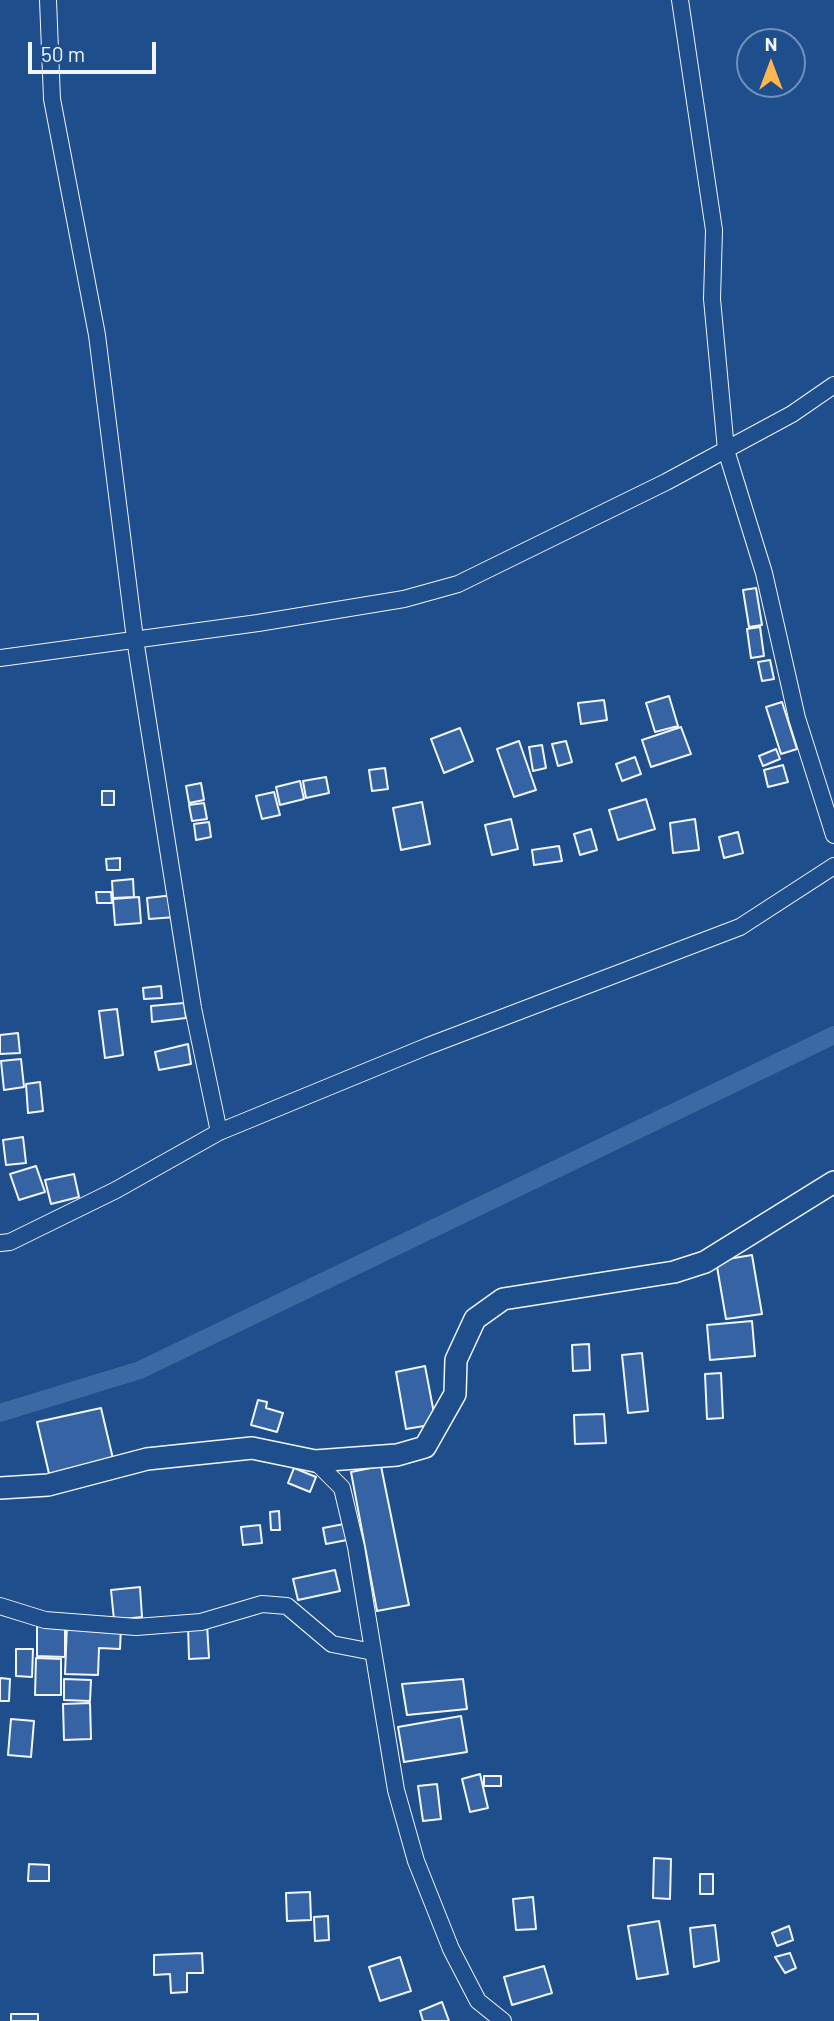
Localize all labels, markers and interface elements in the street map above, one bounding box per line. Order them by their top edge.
scale bar [32,28,159,72]
north arrow [736,28,806,98]
text: N [765,32,777,55]
text: 50 m [41,41,85,66]

